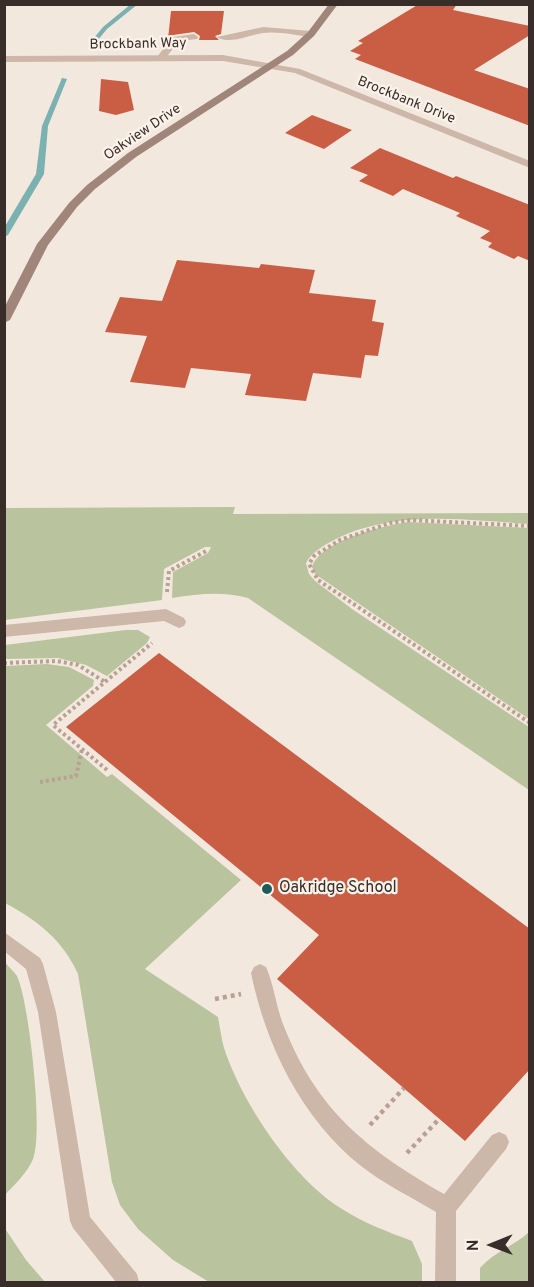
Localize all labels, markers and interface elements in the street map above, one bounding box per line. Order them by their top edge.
street label: Brockbank Way [89,36,187,54]
street label: Brockbank Drive [355,74,457,128]
street label: Oakview Drive [101,101,185,165]
place label: Oakridge School [279,879,397,899]
marker: Oakridge School [260,882,274,896]
north arrow [462,1215,522,1275]
text: N [464,1239,484,1251]

